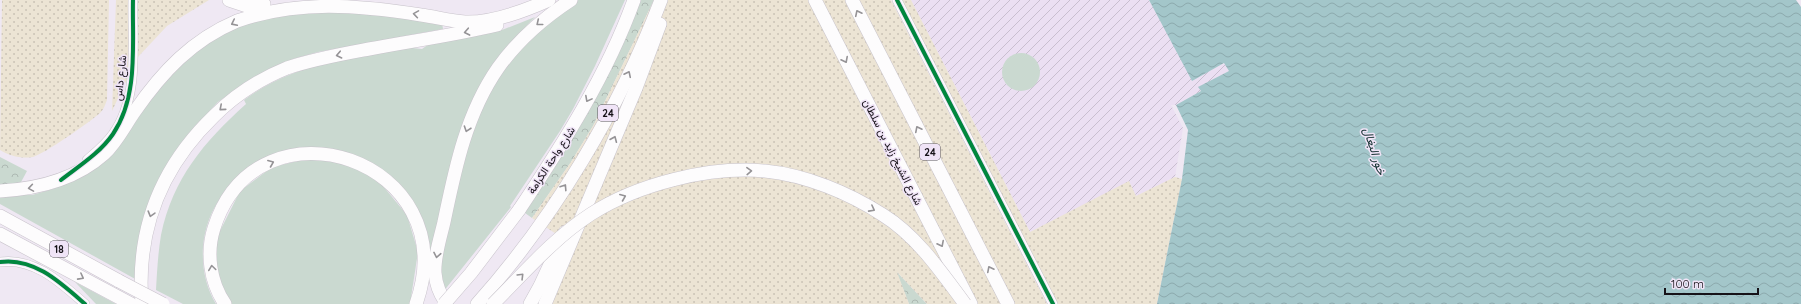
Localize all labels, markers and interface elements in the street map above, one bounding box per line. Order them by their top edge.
one-way arrow [413,10,419,19]
one-way arrow [855,10,863,18]
one-way arrow [230,18,238,25]
one-way arrow [536,18,544,25]
one-way arrow [464,27,470,36]
one-way arrow [336,50,342,58]
street label: شارع داس [111,54,130,102]
one-way arrow [841,56,848,63]
one-way arrow [623,71,631,78]
one-way arrow [585,95,593,102]
street label: شارع الشيخ زايد بن سلطان [859,97,926,208]
one-way arrow [220,103,227,110]
road number: 24 [598,105,618,121]
street label: شارع واحة الكرامة [524,123,579,197]
water label: خور البغال [1359,125,1390,178]
one-way arrow [463,126,472,133]
one-way arrow [915,126,922,133]
one-way arrow [609,135,617,143]
road number: 24 [920,144,940,160]
one-way arrow [267,160,274,168]
one-way arrow [746,167,752,175]
one-way arrow [28,183,34,192]
one-way arrow [559,184,567,191]
one-way arrow [619,194,626,202]
one-way arrow [868,204,875,211]
one-way arrow [147,211,156,218]
one-way arrow [936,240,943,247]
road number: 18 [50,241,68,257]
one-way arrow [433,252,441,259]
one-way arrow [208,265,217,271]
one-way arrow [987,266,995,274]
scale bar [1665,270,1758,296]
one-way arrow [76,273,84,280]
one-way arrow [516,273,524,281]
text: 100 m [1671,276,1704,291]

